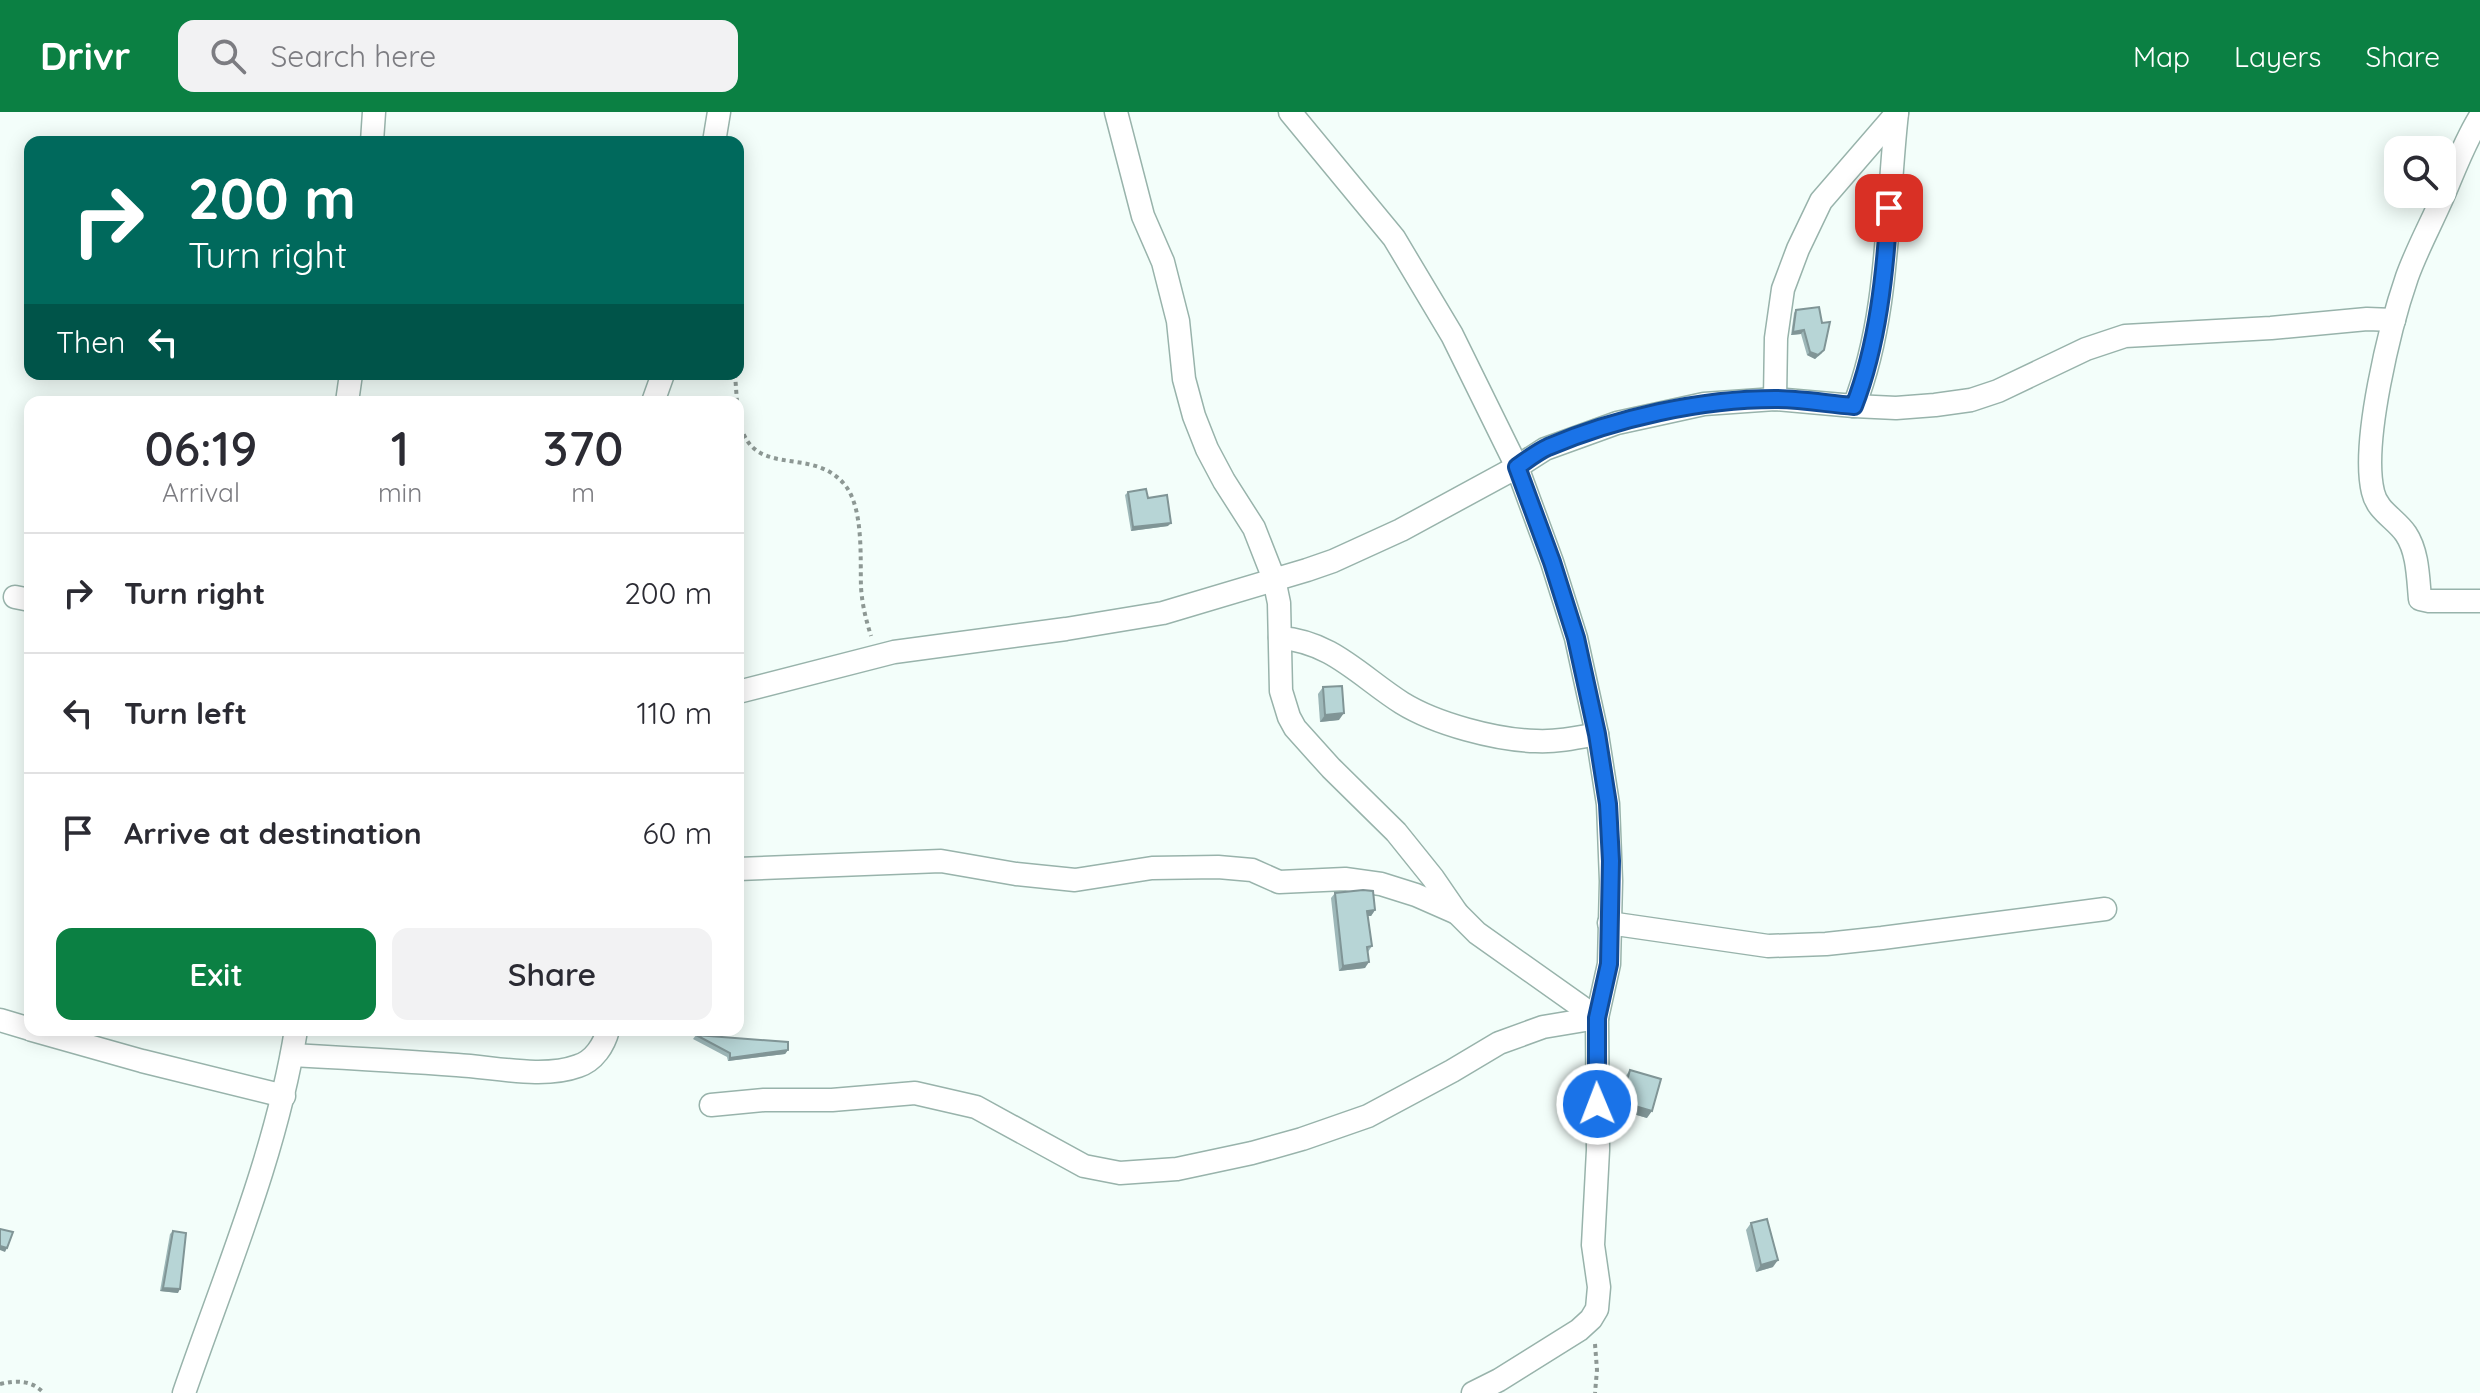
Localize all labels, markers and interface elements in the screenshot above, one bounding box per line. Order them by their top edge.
search box [178,20,738,92]
text: Drivr [40,32,130,80]
icon: search [206,34,250,78]
text: Search here [270,37,436,75]
text: Map [2133,39,2190,74]
text: Layers [2234,39,2321,74]
text: Share [2365,39,2440,74]
map controls [2384,136,2456,208]
button: search [2384,136,2456,208]
text: 200 m [188,163,356,233]
icon: right [56,168,160,272]
pin [1855,174,1923,242]
icon: arrive [1867,186,1911,230]
text: Turn right [188,232,347,277]
icon: left [141,320,185,364]
text: Then [56,323,125,361]
text: 06:19 [145,418,257,478]
text: 1 [391,418,409,478]
text: 370 [543,418,623,478]
text: Arrival [162,476,240,509]
text: min [378,476,422,509]
text: m [571,476,595,509]
icon: right [56,571,100,615]
text: Turn right [124,574,265,612]
text: 200 m [624,574,712,612]
icon: left [56,691,100,735]
text: Turn left [124,694,247,732]
text: 110 m [636,694,712,732]
icon: arrive [56,811,100,855]
text: Arrive at destination [124,814,422,852]
text: 60 m [642,814,712,852]
button: Exit [56,928,376,1020]
button: Share [392,928,712,1020]
position arrow [1555,1062,1639,1146]

